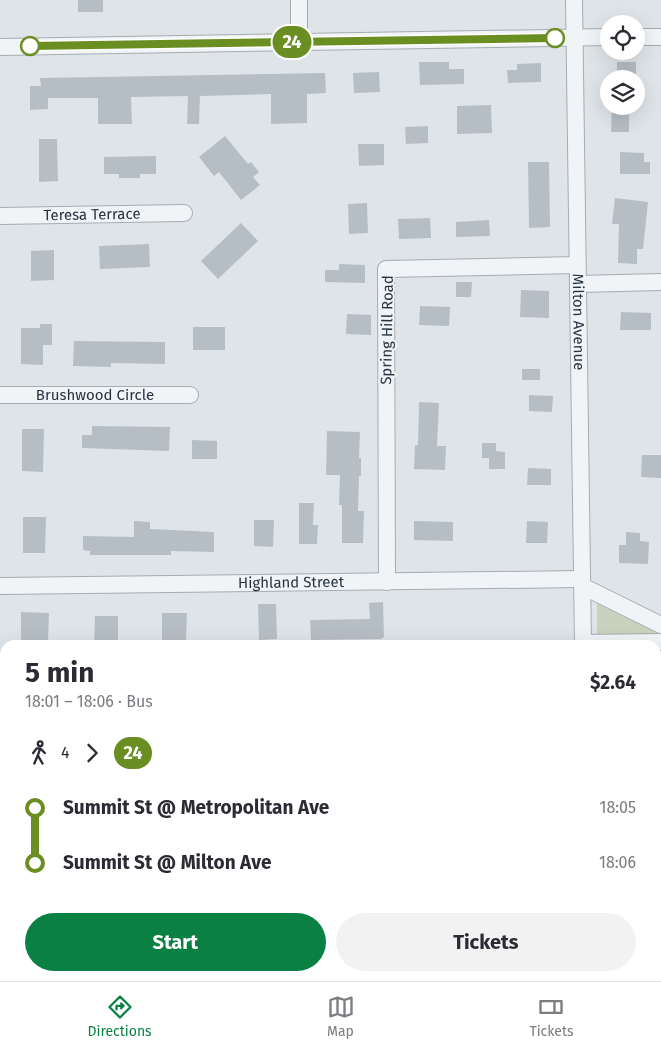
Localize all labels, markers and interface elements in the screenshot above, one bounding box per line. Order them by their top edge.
map controls [600,15,645,115]
button: locate [600,15,645,60]
line badge: 24 [270,26,314,58]
unlabelled marker [545,28,565,48]
text: 24 [283,31,301,53]
unlabelled marker [20,36,40,56]
button: layers [600,70,645,115]
street label: Teresa Terrace [43,205,141,224]
street label: Milton Avenue [569,273,588,371]
street label: Spring Hill Road [377,275,397,385]
street label: Brushwood Circle [36,386,154,404]
street label: Highland Street [238,573,345,592]
text: 5 min [25,656,94,689]
text: $2.64 [590,671,636,694]
text: 18:01 – 18:06 · Bus [25,692,153,711]
icon: walk [25,739,53,767]
icon: forward [78,739,106,767]
text: 24 [124,742,142,764]
text: 4 [61,743,70,762]
text: Summit St @ Metropolitan Ave [63,796,329,819]
text: 18:05 [599,798,636,817]
text: Summit St @ Milton Ave [63,851,271,874]
text: 18:06 [599,853,636,872]
button: Start [25,913,326,971]
button: Tickets [336,913,636,971]
tab: Directions [87,993,152,1040]
tab: Map [327,993,355,1040]
tab: Tickets [529,993,574,1040]

